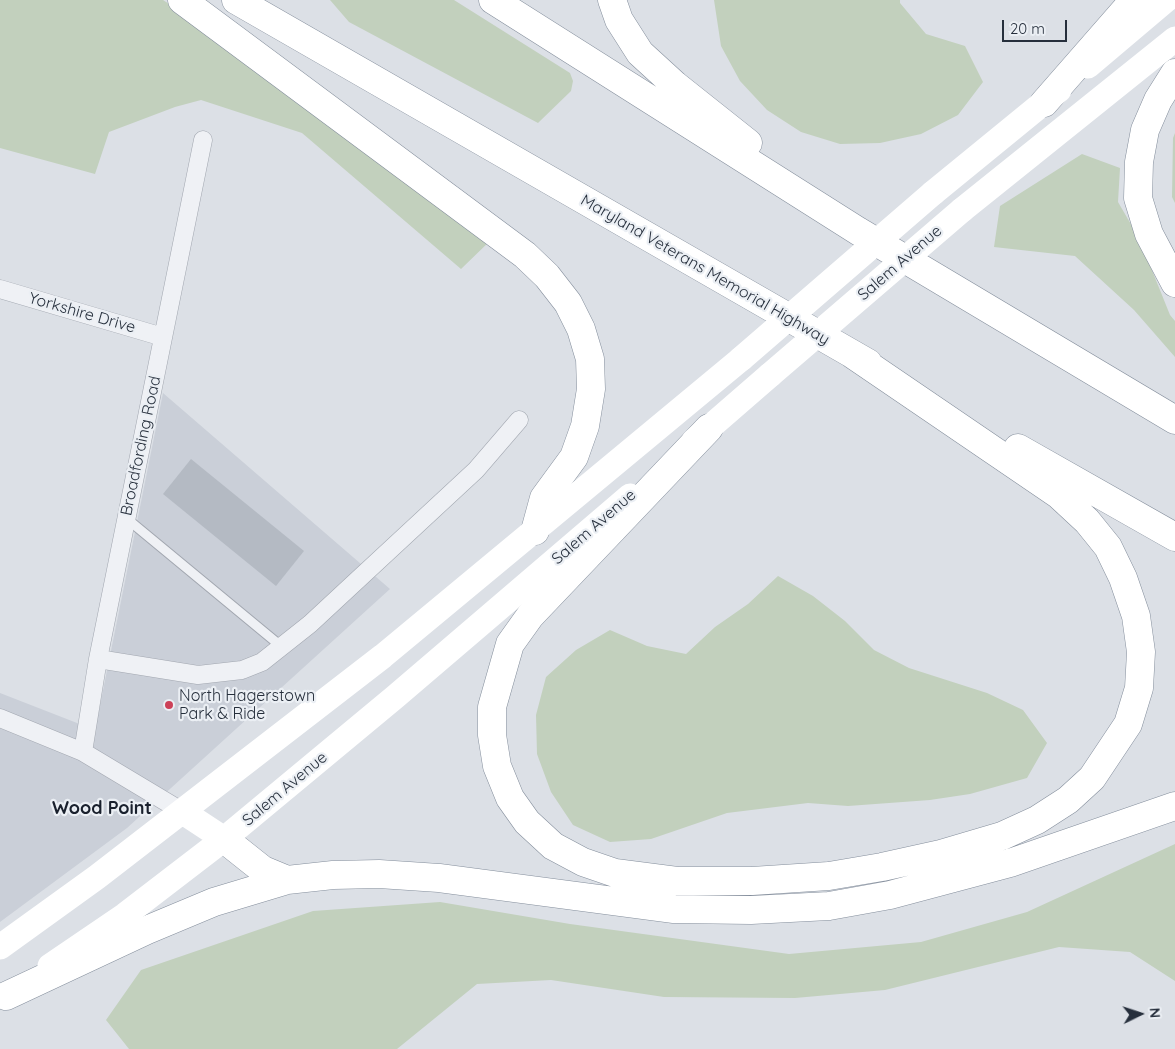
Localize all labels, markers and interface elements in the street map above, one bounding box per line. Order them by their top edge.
scale bar [1005,10,1070,42]
text: 20 m [1010,19,1045,38]
street label: Maryland Veterans Memorial Highway [577,191,833,349]
street label: Salem Avenue [854,221,946,305]
street label: Yorkshire Drive [26,289,138,337]
street label: Broadfording Road [117,374,165,518]
street label: Salem Avenue [548,485,640,569]
place label: North Hagerstown Park & Ride [179,686,315,724]
marker: North Hagerstown Park & Ride [163,699,175,711]
street label: Salem Avenue [239,748,331,830]
district label: Wood Point [52,798,152,820]
north arrow [1115,989,1165,1039]
text: N [1146,1007,1164,1019]

